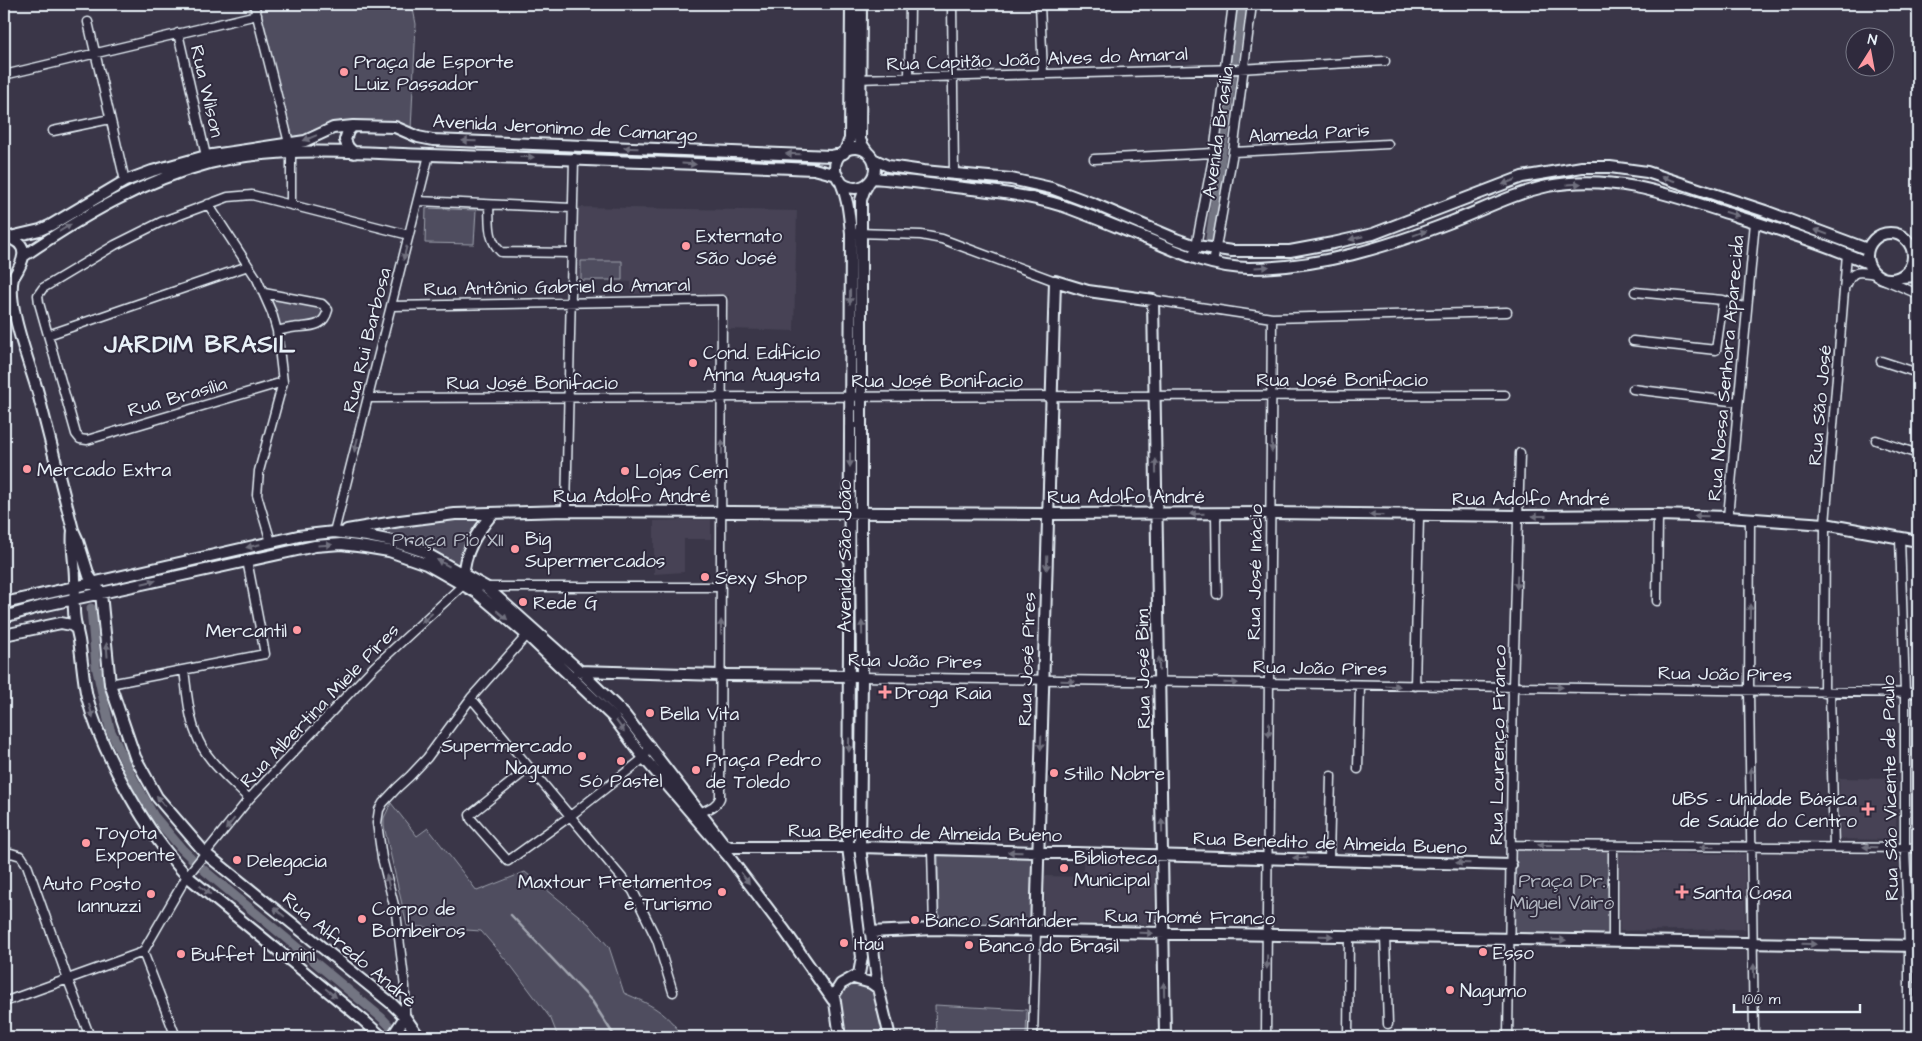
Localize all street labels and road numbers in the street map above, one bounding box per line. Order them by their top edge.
street label: Rua Capitão João Alves do Amaral [886,41,1188,78]
street label: Rua Wilson [183,43,230,140]
street label: Avenida Brasília [1196,64,1241,200]
street label: Avenida Jeronimo de Camargo [432,108,698,150]
street label: Alameda Paris [1248,117,1370,150]
street label: Rua Nossa Senhora Aparecida [1701,234,1752,502]
street label: Rua Rui Barbosa [336,265,399,416]
street label: Rua Antônio Gabriel do Amaral [423,272,691,303]
street label: Rua São José [1802,344,1839,467]
street label: Rua José Bonifacio [1256,367,1428,394]
street label: Rua José Bonifacio [851,368,1023,395]
street label: Rua Brasília [125,370,231,424]
street label: Rua José Bonifacio [446,370,618,397]
street label: Avenida São João [832,479,859,632]
street label: Rua Adolfo André [553,483,711,510]
street label: Rua Adolfo André [1047,484,1205,511]
street label: Rua Adolfo André [1452,486,1610,513]
street label: Rua José Inácio [1241,503,1270,640]
street label: Rua José Pires [1012,592,1043,726]
street label: Rua José Bim [1129,609,1158,729]
street label: Rua Albertina Miele Pires [234,618,406,794]
street label: Rua Lourenço Franco [1483,644,1514,845]
street label: Rua João Pires [848,647,982,676]
street label: Rua João Pires [1253,654,1387,683]
street label: Rua João Pires [1658,660,1792,689]
street label: Rua São Vicente de Paulo [1875,675,1906,901]
street label: Rua Benedito de Almeida Bueno [788,818,1062,849]
street label: Rua Benedito de Almeida Bueno [1193,825,1468,862]
street label: Rua Alfredo André [276,886,422,1014]
street label: Rua Thomé Franco [1104,903,1276,932]

